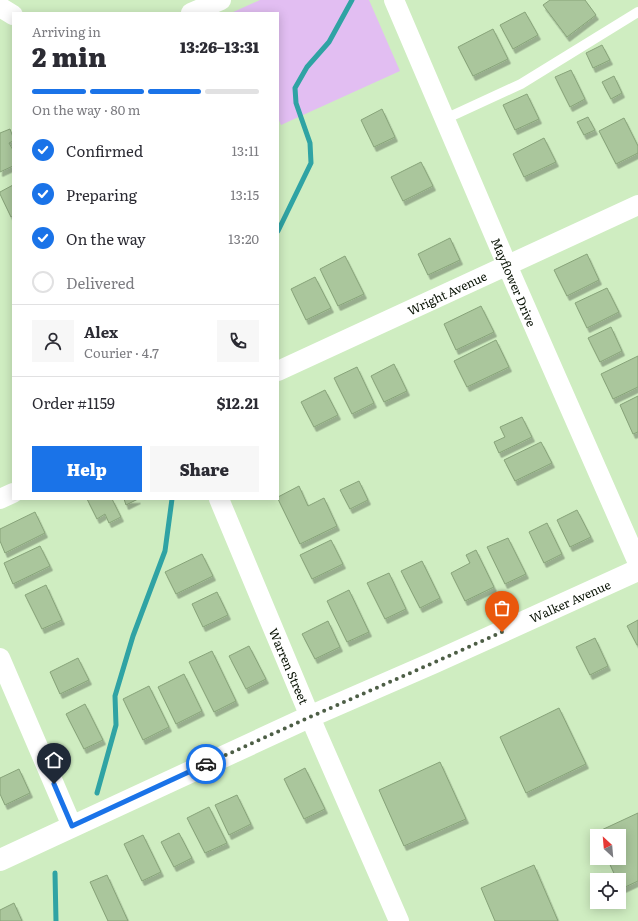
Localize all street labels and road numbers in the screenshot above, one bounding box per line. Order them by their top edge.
street label: Mayflower Drive [487,235,541,329]
street label: Wright Avenue [404,267,490,319]
street label: Walker Avenue [527,575,613,627]
street label: Warren Street [265,625,313,707]

